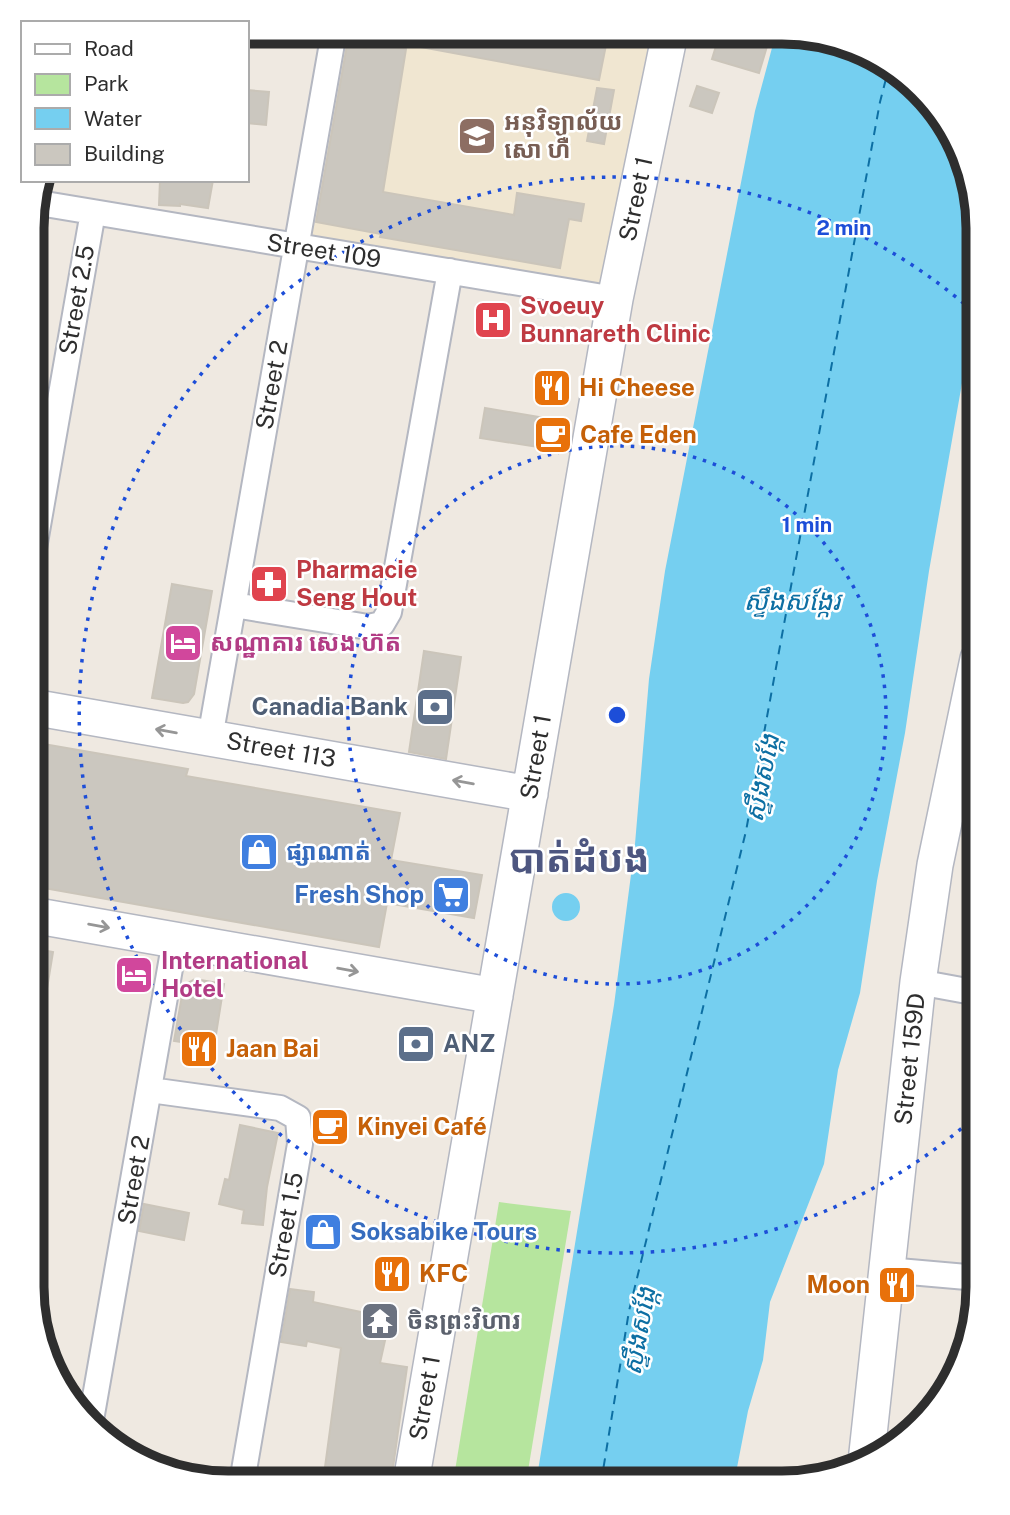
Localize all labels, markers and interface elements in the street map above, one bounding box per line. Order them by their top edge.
legend [21,21,248,182]
text: Road [84,36,134,61]
text: Park [84,71,129,96]
text: Water [84,106,142,131]
place label: អនុវិទ្យាល័យ សោ ហឺ [504,107,623,163]
school or university icon: អនុវិទ្យាល័យ សោ ហឺ [456,115,498,157]
text: Building [84,141,165,166]
street label: Street 1 [612,154,658,244]
text: 2 min [816,215,872,240]
street label: Street 109 [265,227,383,273]
street label: Street 2.5 [53,243,99,357]
place label: Svoeuy Bunnareth Clinic [520,291,711,347]
hospital icon: Svoeuy Bunnareth Clinic [472,299,514,341]
street label: Street 2 [249,338,293,432]
restaurant icon: Hi Cheese [531,367,573,409]
place label: Hi Cheese [579,373,695,401]
cafe icon: Cafe Eden [532,414,574,456]
place label: Cafe Eden [580,420,697,448]
text: 1 min [782,512,832,537]
place label: Pharmacie Seng Hout [296,555,418,611]
pharmacy icon: Pharmacie Seng Hout [248,563,290,605]
water label: ស្ទឹងសង្កែរ [744,585,844,618]
hotel icon: សណ្ឋាគារ សេង ហ៊ត [162,622,204,664]
place label: សណ្ឋាគារ សេង ហ៊ត [210,628,401,658]
bank icon: Canadia Bank [414,686,456,728]
place label: Canadia Bank [251,692,408,720]
centre of rings [605,703,629,727]
street label: Street 1 [514,712,556,801]
one-way arrow [155,723,178,737]
street label: Street 113 [224,726,338,772]
water label: ស្ទឹងសង្កែ [738,731,787,825]
one-way arrow [452,775,475,788]
shop icon: ផ្សាណាត់ [238,831,280,873]
district label: បាត់ដំបង [508,836,650,881]
place label: ផ្សាណាត់ [286,837,371,866]
supermarket icon: Fresh Shop [430,874,472,916]
place label: Fresh Shop [294,880,424,908]
one-way arrow [87,920,110,934]
place label: International Hotel [161,946,309,1002]
hotel icon: International Hotel [113,954,155,996]
one-way arrow [336,964,358,977]
street label: Street 159D [888,991,930,1126]
bank icon: ANZ [395,1023,437,1065]
restaurant icon: Jaan Bai [178,1028,220,1070]
place label: ANZ [443,1029,495,1057]
place label: Jaan Bai [226,1034,319,1062]
cafe icon: Kinyei Café [309,1106,351,1148]
place label: Kinyei Café [357,1112,487,1140]
street label: Street 2 [111,1133,155,1227]
street label: Street 1.5 [262,1170,308,1280]
shop icon: Soksabike Tours [302,1211,344,1253]
place label: Soksabike Tours [350,1217,537,1245]
restaurant icon: KFC [371,1253,413,1295]
place label: KFC [419,1259,468,1287]
restaurant icon: Moon [876,1264,918,1306]
place label: Moon [806,1270,870,1298]
water label: ស្ទឹងសង្កែ [616,1284,663,1378]
temple icon: ចិនព្រះវិហារ [359,1300,401,1342]
place label: ចិនព្រះវិហារ [407,1306,521,1335]
street label: Street 1 [403,1353,445,1442]

